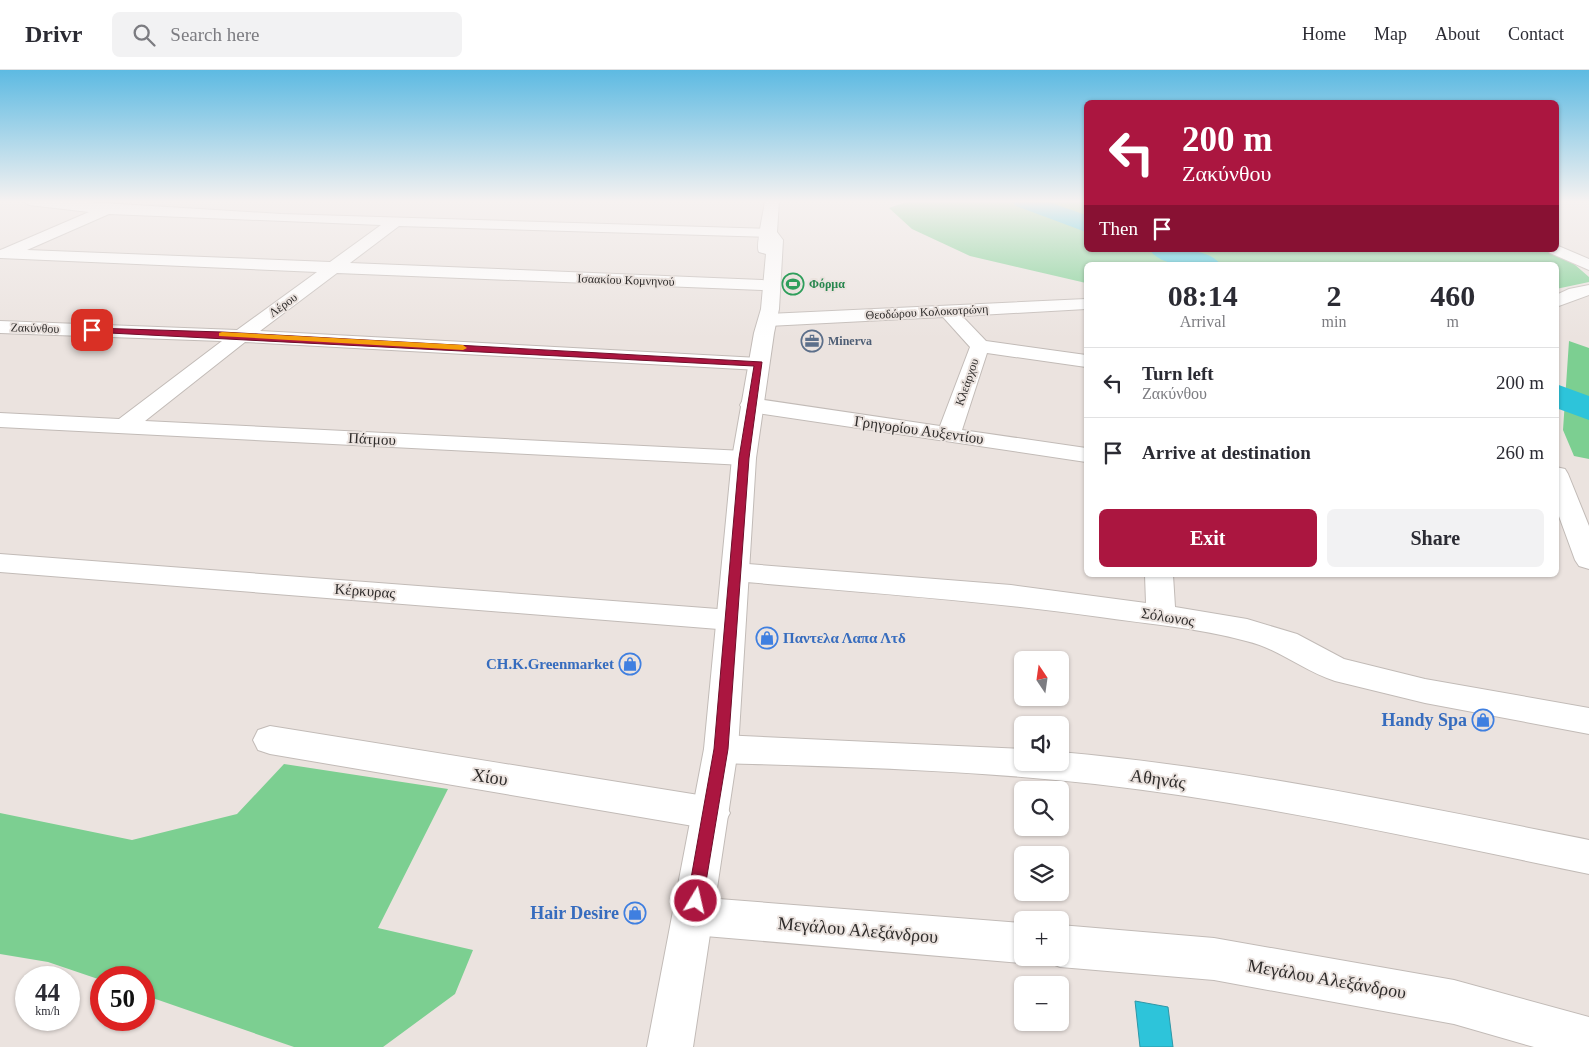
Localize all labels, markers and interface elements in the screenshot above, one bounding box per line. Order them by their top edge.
search box [112,12,462,57]
text: Drivr [25,21,82,47]
icon: search [130,21,158,49]
text: Search here [170,24,259,45]
text: Home [1302,24,1346,44]
text: Map [1374,24,1407,44]
text: About [1435,24,1480,44]
text: Contact [1508,24,1564,44]
icon: left [1099,120,1164,185]
text: 200 m [1182,120,1272,159]
text: Ζακύνθου [1182,161,1271,186]
icon: arrive [1148,215,1176,243]
text: Then [1099,218,1138,239]
street label: Ισαακίου Κομνηνού [577,271,675,289]
sports icon: Φόρμα [781,272,805,296]
place label: Φόρμα [809,277,845,291]
text: 08:14 [1168,279,1238,312]
text: 2 [1326,279,1341,312]
text: 460 [1430,279,1475,312]
street label: Λέρου [266,290,300,320]
street label: Θεοδώρου Κολοκοτρώνη [865,302,989,322]
pin [71,309,113,351]
text: Arrival [1180,313,1226,330]
text: min [1322,313,1346,330]
text: m [1446,313,1459,330]
icon: arrive [78,316,106,344]
street label: Ζακύνθου [10,320,60,336]
office icon: Minerva [800,329,824,353]
place label: Minerva [828,334,872,348]
street label: Κλεάρχου [952,357,982,407]
text: Turn left [1142,363,1214,384]
icon: left [1099,369,1127,397]
text: 200 m [1496,372,1544,393]
text: Ζακύνθου [1142,385,1207,402]
street label: Γρηγορίου Αυξεντίου [853,413,985,447]
street label: Πάτμου [348,430,396,448]
icon: arrive [1099,439,1127,467]
text: Arrive at destination [1142,442,1311,463]
text: 260 m [1496,442,1544,463]
button: Exit [1099,509,1317,567]
button: Share [1327,509,1544,567]
street label: Κέρκυρας [334,581,396,601]
street label: Σόλωνος [1140,605,1196,629]
shop icon: Παντελα Λαπα Λτδ [755,626,779,650]
place label: Παντελα Λαπα Λτδ [783,630,906,646]
north arrow [1014,651,1069,706]
map controls [1014,651,1069,1031]
shop icon: CH.K.Greenmarket [618,652,642,676]
place label: CH.K.Greenmarket [486,656,614,672]
shop icon: Handy Spa [1471,708,1495,732]
place label: Handy Spa [1381,710,1467,730]
button: sound [1014,716,1069,771]
street label: Χίου [471,764,509,790]
street label: Αθηνάς [1129,765,1187,793]
button: search [1014,781,1069,836]
button: layers [1014,846,1069,901]
position arrow [669,874,721,926]
shop icon: Hair Desire [623,901,647,925]
place label: Hair Desire [530,903,619,923]
button: + [1014,911,1069,966]
street label: Μεγάλου Αλεξάνδρου [777,913,939,947]
street label: Μεγάλου Αλεξάνδρου [1246,955,1408,1003]
speed limit sign: 50 [90,966,155,1031]
button: − [1014,976,1069,1031]
text: 44 [35,979,60,1006]
text: km/h [35,1004,60,1018]

